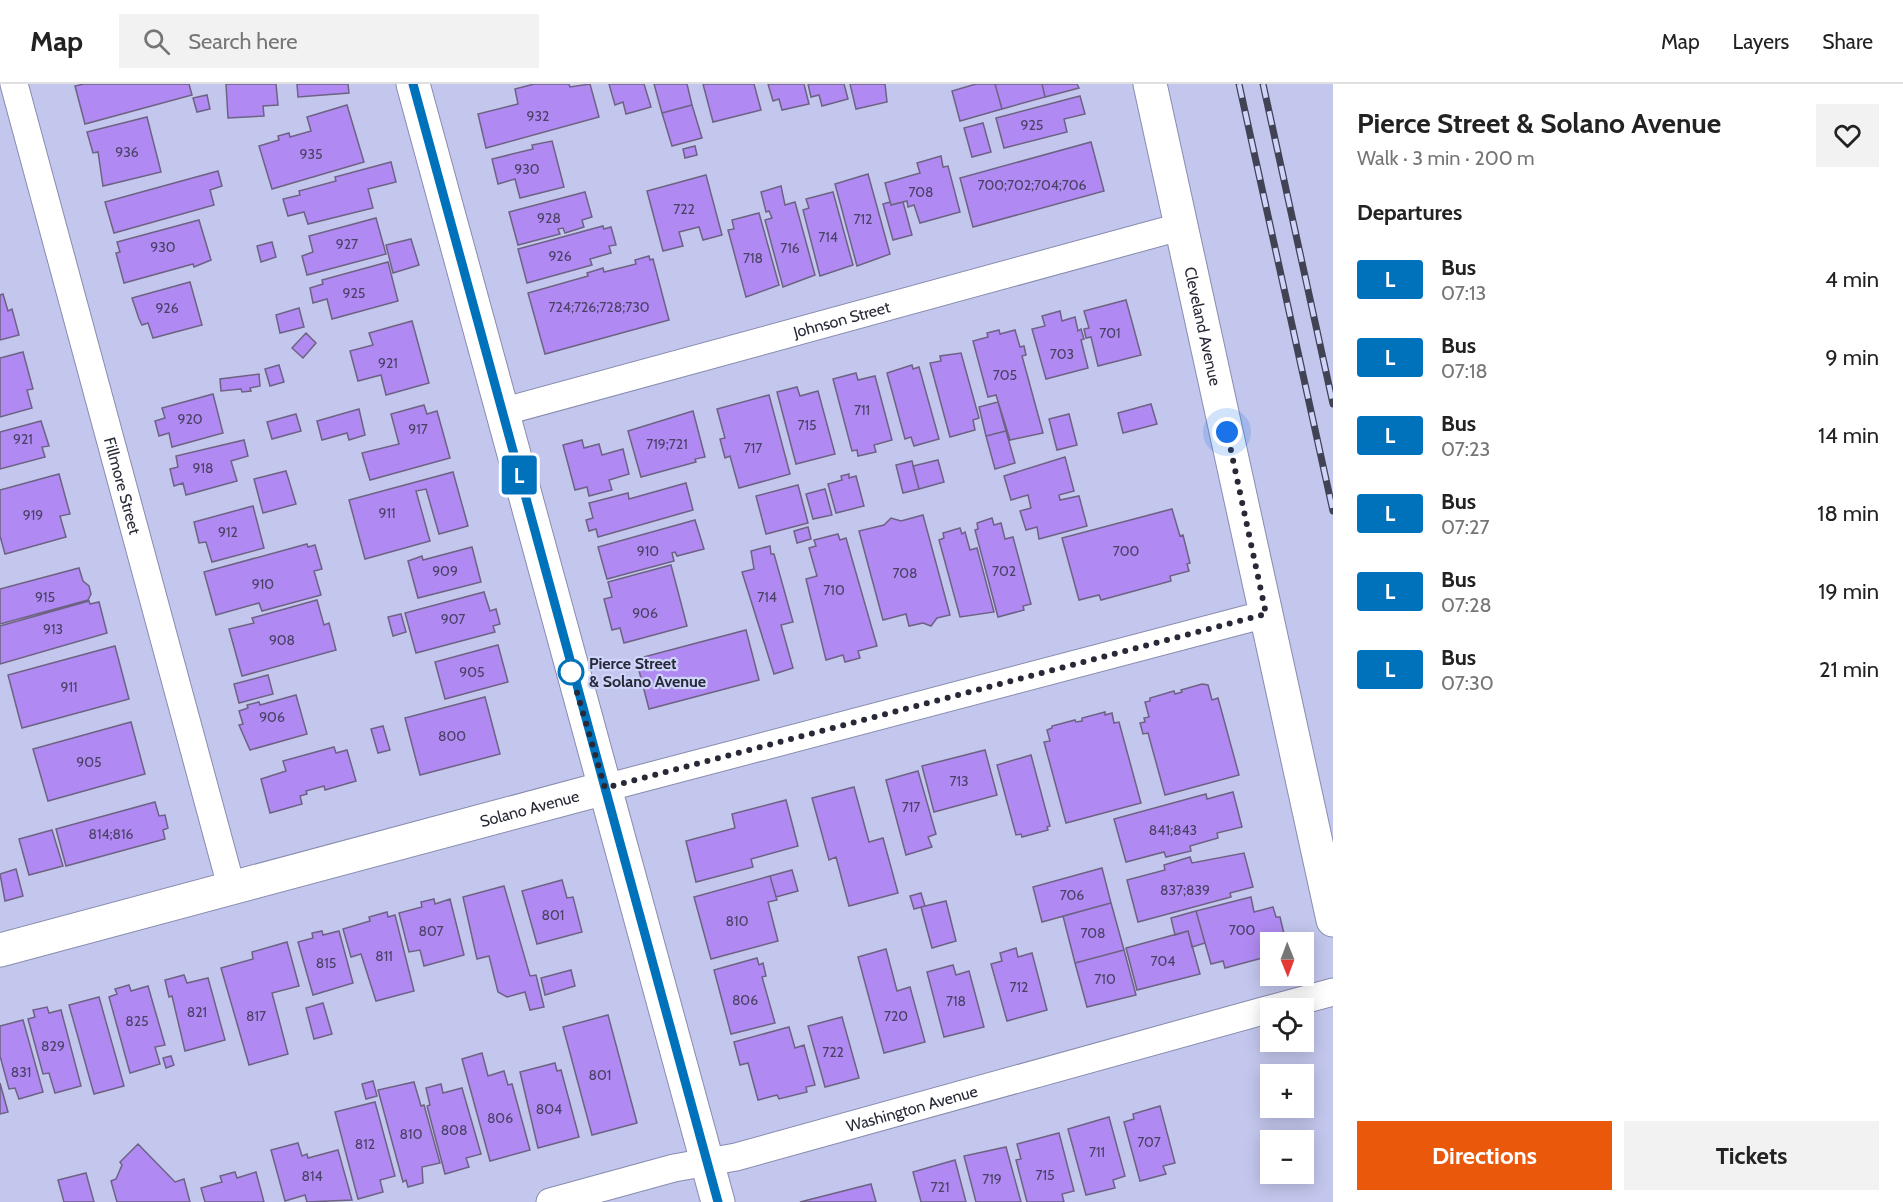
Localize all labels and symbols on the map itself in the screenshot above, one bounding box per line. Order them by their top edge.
house number: 932 [527,107,549,125]
house number: 925 [1021,116,1043,134]
house number: 936 [115,143,139,161]
house number: 935 [299,145,323,163]
house number: 930 [514,160,540,178]
house number: 700;702;704;706 [978,176,1087,194]
house number: 708 [908,183,934,201]
house number: 722 [673,200,695,218]
house number: 928 [537,209,561,227]
house number: 712 [854,210,872,228]
house number: 714 [818,228,838,246]
house number: 927 [336,235,358,253]
house number: 930 [150,238,176,256]
house number: 716 [780,239,800,257]
house number: 926 [548,247,572,265]
house number: 718 [743,249,763,267]
street label: Cleveland Avenue [1180,265,1225,388]
house number: 925 [343,284,365,302]
street label: Johnson Street [790,297,893,342]
house number: 724;726;728;730 [548,298,650,316]
house number: 926 [155,299,179,317]
house number: 701 [1099,324,1121,342]
house number: 703 [1050,345,1074,363]
house number: 921 [378,354,398,372]
house number: 705 [993,366,1017,384]
house number: 711 [854,401,870,419]
house number: 920 [177,410,203,428]
house number: 715 [797,416,817,434]
your location [1212,417,1242,447]
house number: 917 [408,420,428,438]
house number: 921 [13,430,33,448]
street label: Fillmore Street [100,435,145,537]
house number: 719;721 [646,435,688,453]
house number: 717 [744,439,762,457]
line badge: L [500,456,538,494]
house number: 918 [193,459,214,477]
house number: 911 [378,504,396,522]
house number: 919 [23,506,43,524]
house number: 912 [218,523,238,541]
house number: 910 [637,542,659,560]
house number: 700 [1113,542,1139,560]
house number: 909 [432,562,458,580]
house number: 702 [992,562,1016,580]
house number: 708 [892,564,918,582]
house number: 910 [252,575,274,593]
house number: 710 [823,581,845,599]
house number: 915 [35,588,55,606]
house number: 714 [757,588,777,606]
house number: 906 [632,604,658,622]
house number: 907 [441,610,465,628]
house number: 913 [43,620,63,638]
house number: 908 [269,631,295,649]
place label: Pierce Street & Solano Avenue [589,654,706,691]
marker: Pierce Street & Solano Avenue [558,659,584,685]
house number: 905 [459,663,485,681]
house number: 911 [60,678,78,696]
house number: 906 [259,708,285,726]
house number: 800 [438,727,466,745]
house number: 905 [76,753,102,771]
house number: 713 [949,772,969,790]
street label: Solano Avenue [478,786,581,831]
house number: 717 [902,798,920,816]
house number: 841;843 [1149,821,1197,839]
house number: 814;816 [88,825,134,843]
house number: 837;839 [1160,881,1210,899]
house number: 706 [1060,886,1084,904]
house number: 801 [542,906,564,924]
house number: 810 [726,912,749,930]
house number: 700 [1229,921,1255,939]
house number: 807 [418,922,444,940]
house number: 708 [1080,924,1106,942]
north arrow [1260,932,1314,986]
house number: 811 [375,947,393,965]
house number: 704 [1151,952,1175,970]
house number: 815 [316,954,336,972]
house number: 710 [1094,970,1116,988]
house number: 712 [1010,978,1028,996]
house number: 806 [732,991,758,1009]
house number: 718 [946,992,966,1010]
house number: 821 [187,1003,207,1021]
house number: 817 [246,1007,266,1025]
house number: 720 [884,1007,908,1025]
house number: 825 [125,1012,149,1030]
house number: 829 [41,1037,65,1055]
house number: 722 [822,1043,844,1061]
house number: 831 [11,1063,31,1081]
house number: 801 [589,1066,611,1084]
street label: Washington Avenue [844,1082,980,1136]
house number: 804 [536,1100,562,1118]
house number: 806 [487,1109,513,1127]
house number: 808 [441,1121,467,1139]
house number: 810 [400,1125,423,1143]
house number: 707 [1137,1133,1161,1151]
house number: 812 [355,1135,375,1153]
house number: 711 [1089,1143,1105,1161]
house number: 715 [1035,1166,1055,1184]
house number: 814 [301,1167,323,1185]
house number: 719 [982,1170,1002,1188]
house number: 721 [931,1178,949,1196]

